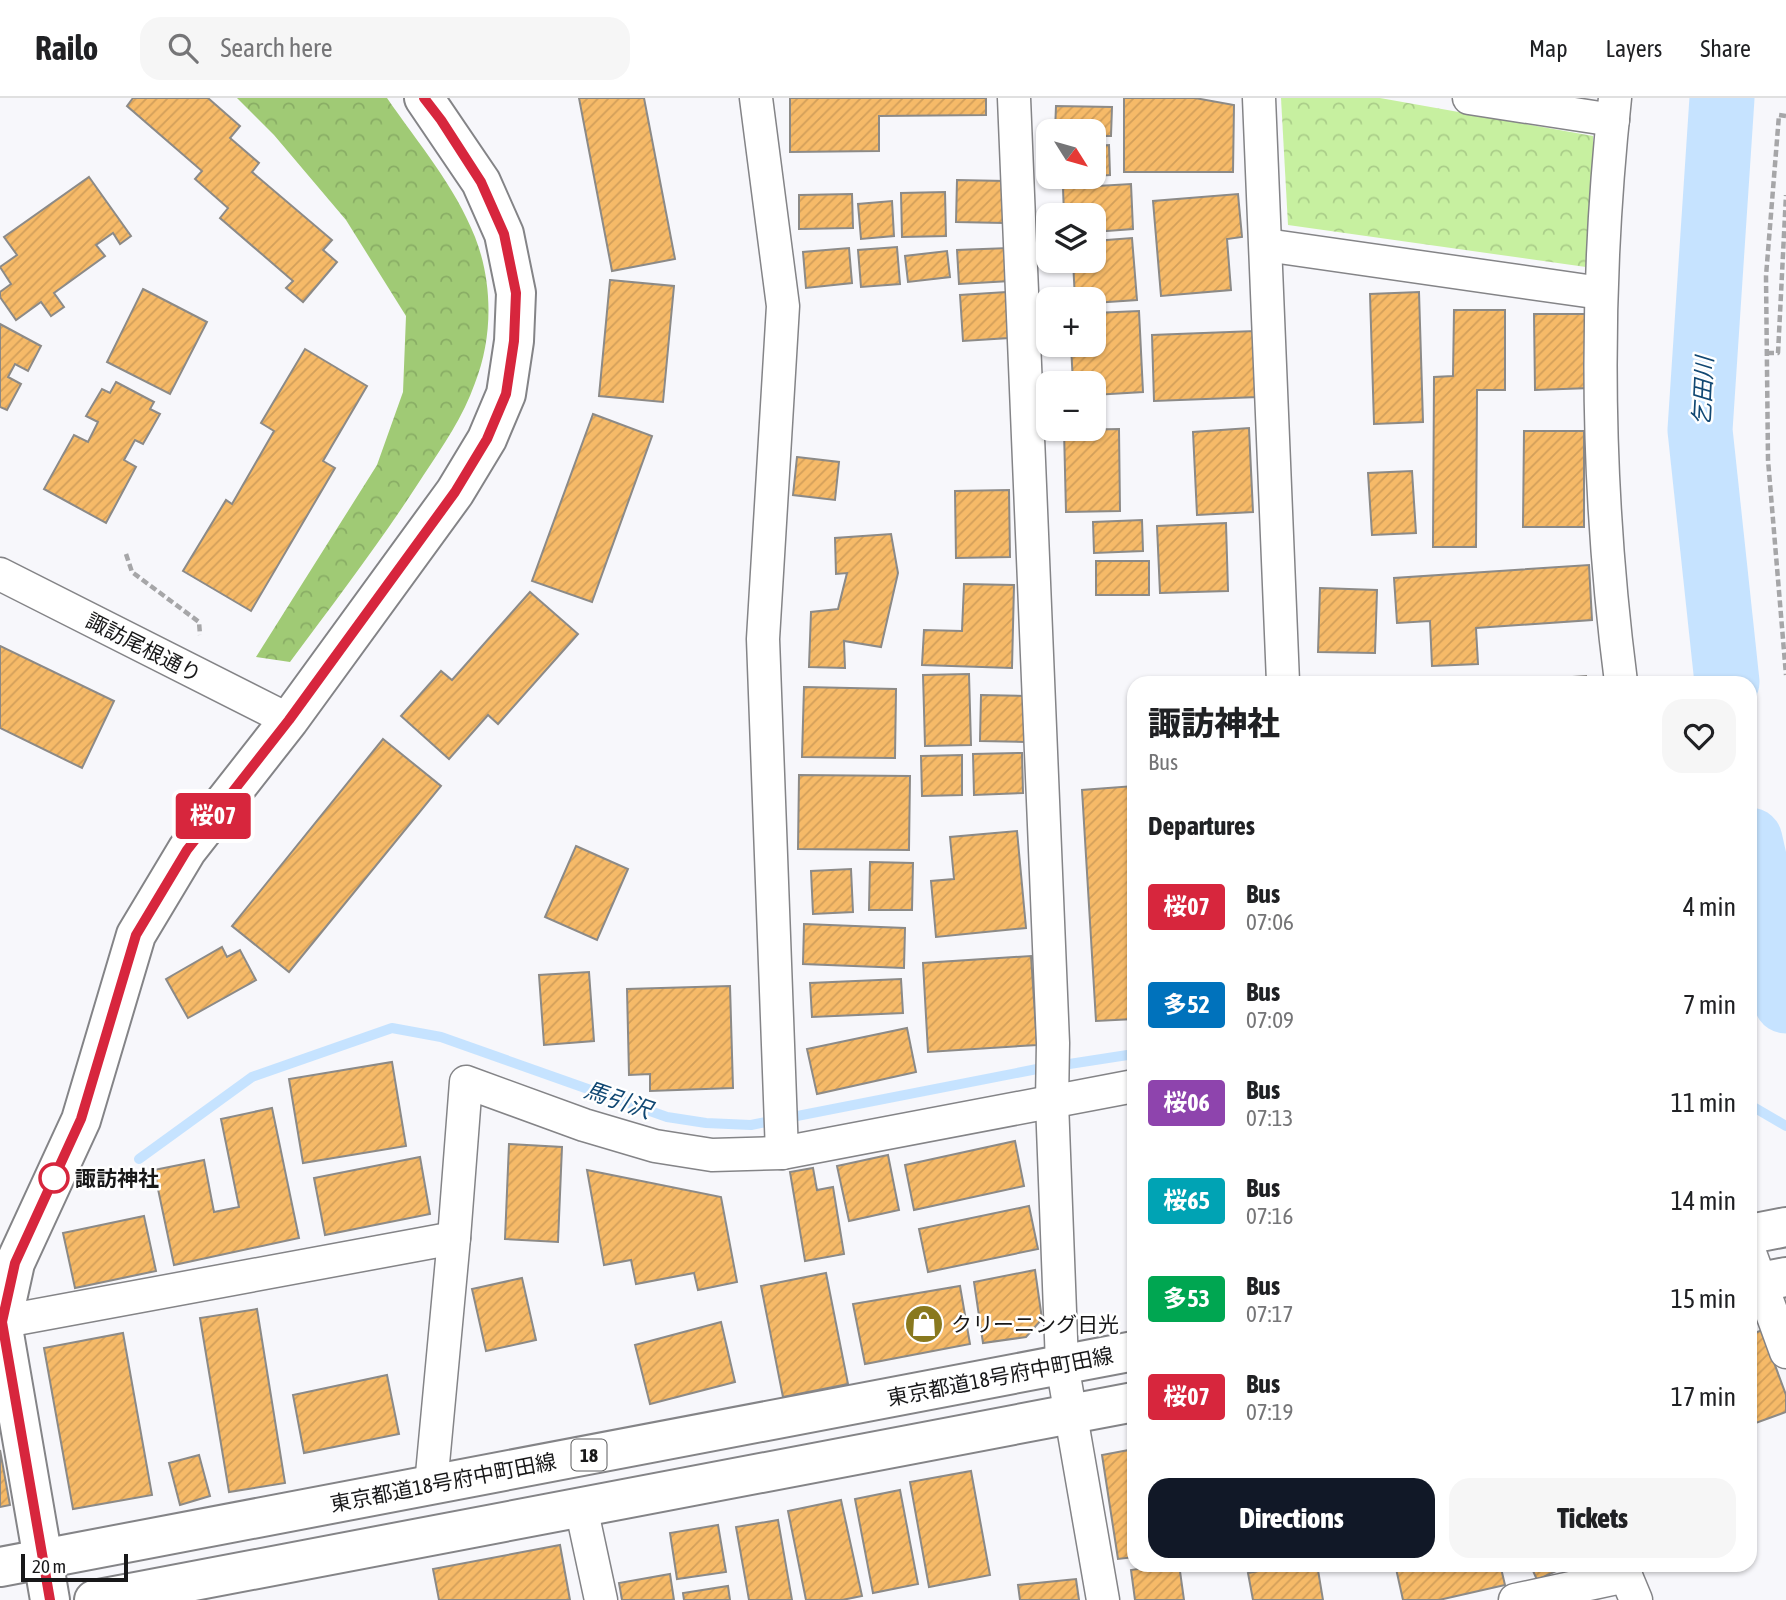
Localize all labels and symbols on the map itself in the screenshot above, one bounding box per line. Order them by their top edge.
north arrow [1036,119,1106,189]
water label: 乞田川 [1688,353,1718,426]
street label: 諏訪尾根通り [82,608,206,686]
line badge: 桜07 [173,793,253,839]
water label: 馬引沢 [581,1076,658,1125]
marker: 諏訪神社 [39,1163,69,1193]
place label: 諏訪神社 [75,1166,159,1190]
shop icon: クリーニング日光 [903,1303,945,1345]
place label: クリーニング日光 [951,1312,1119,1336]
street label: 東京都道18号府中町田線 [885,1342,1115,1410]
road number: 18 [572,1440,606,1470]
street label: 東京都道18号府中町田線 [328,1448,558,1516]
scale bar [21,1551,128,1583]

